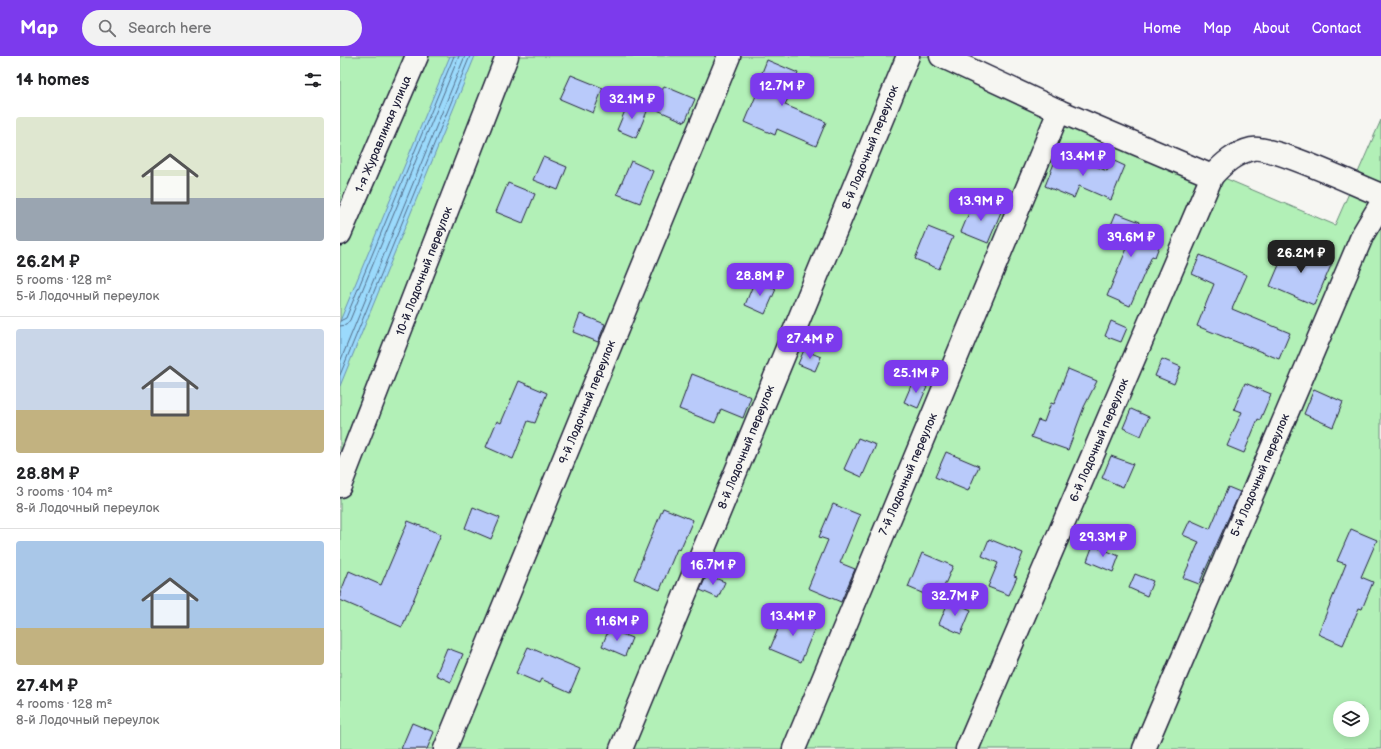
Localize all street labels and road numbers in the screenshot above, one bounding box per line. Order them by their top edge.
street label: 1-я Журавлиная улица [352,73,415,195]
street label: 8-й Лодочный переулок [839,82,902,211]
street label: 10-й Лодочный переулок [393,204,456,338]
street label: 9-й Лодочный переулок [556,337,619,466]
street label: 6-й Лодочный переулок [1067,376,1133,504]
street label: 8-й Лодочный переулок [715,382,778,511]
street label: 7-й Лодочный переулок [876,410,941,538]
street label: 5-й Лодочный переулок [1228,411,1293,539]

